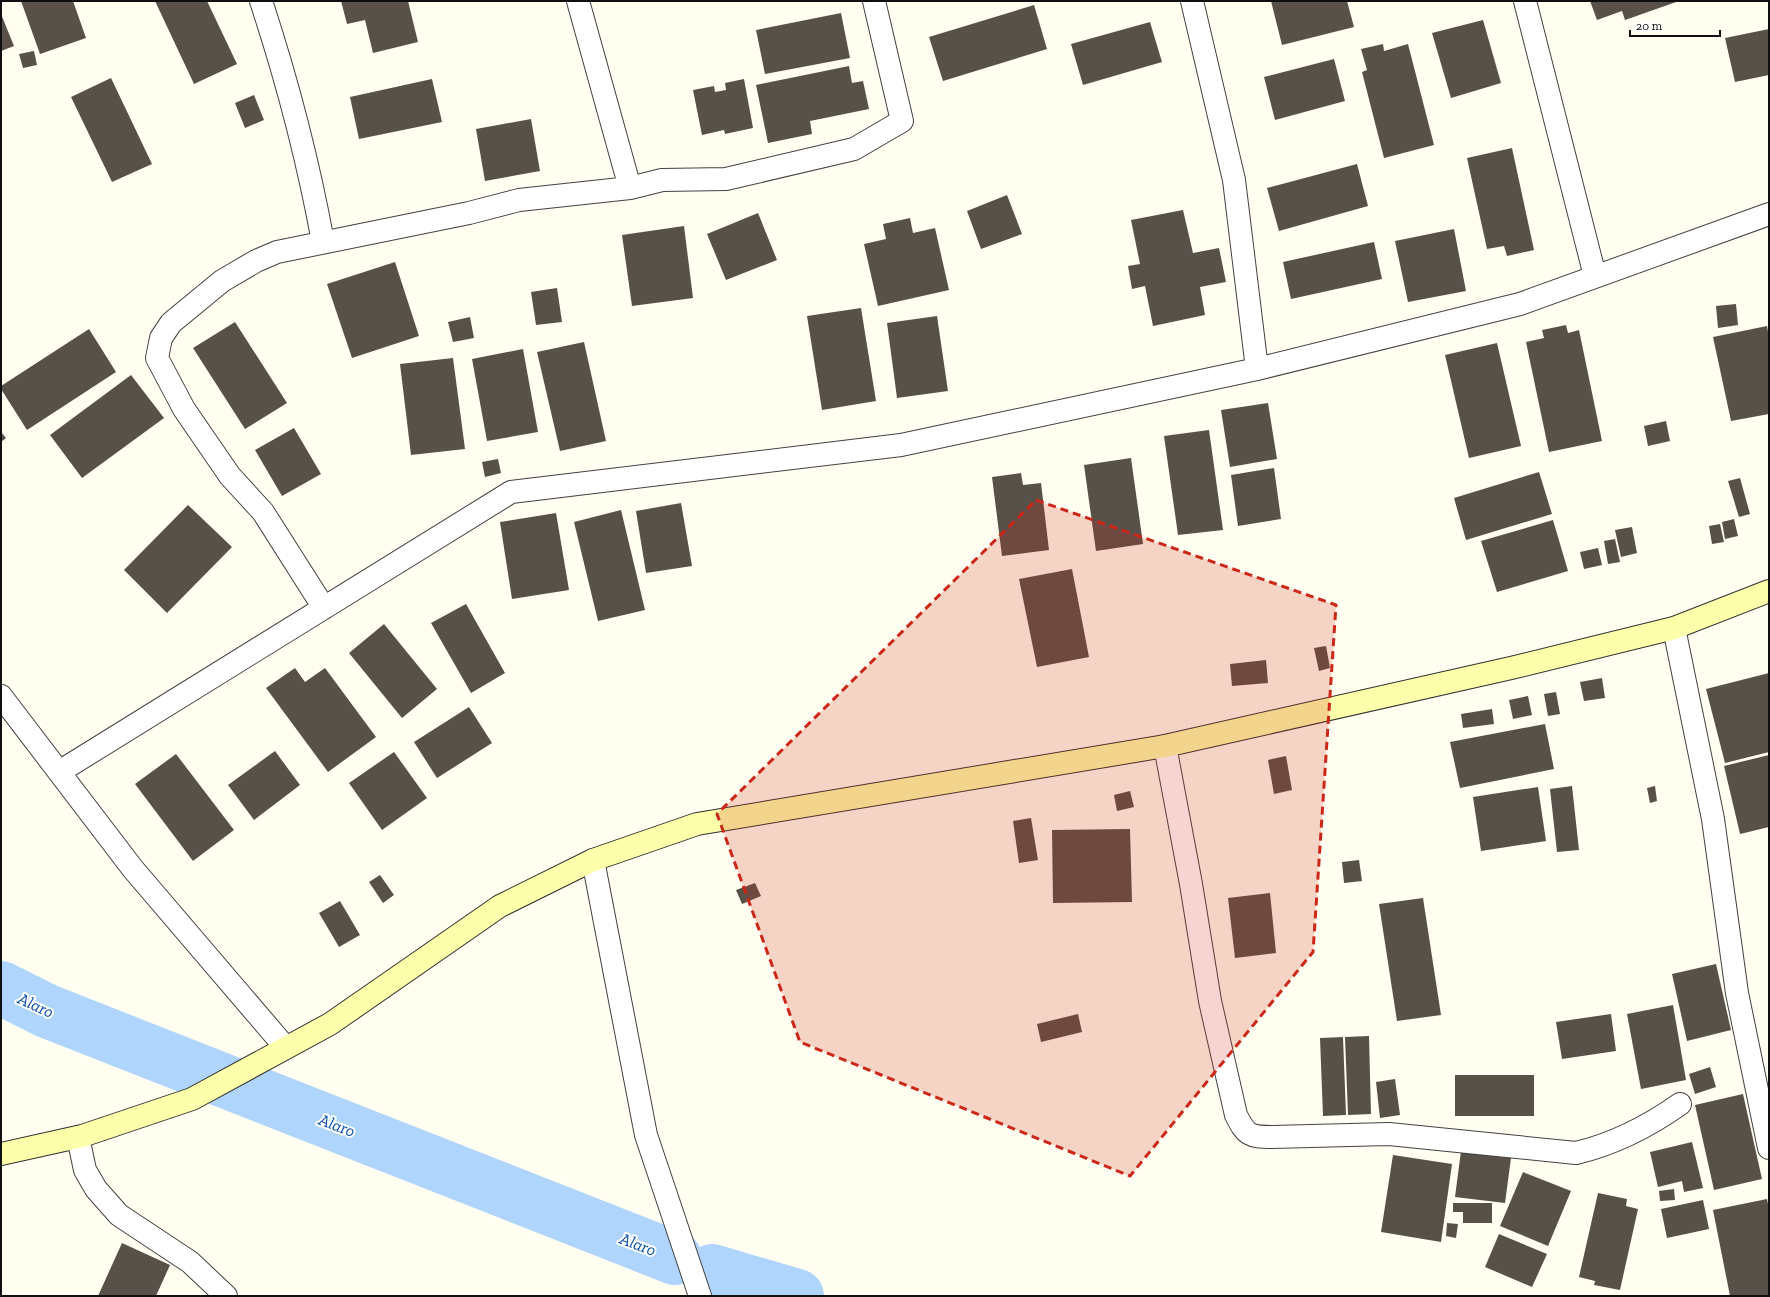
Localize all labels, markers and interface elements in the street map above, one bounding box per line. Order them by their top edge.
scale bar [1630,12,1720,38]
text: 20 m [1636,19,1663,33]
water label: Alaro [14,988,57,1022]
water label: Alaro [315,1109,358,1141]
water label: Alaro [616,1228,659,1260]

